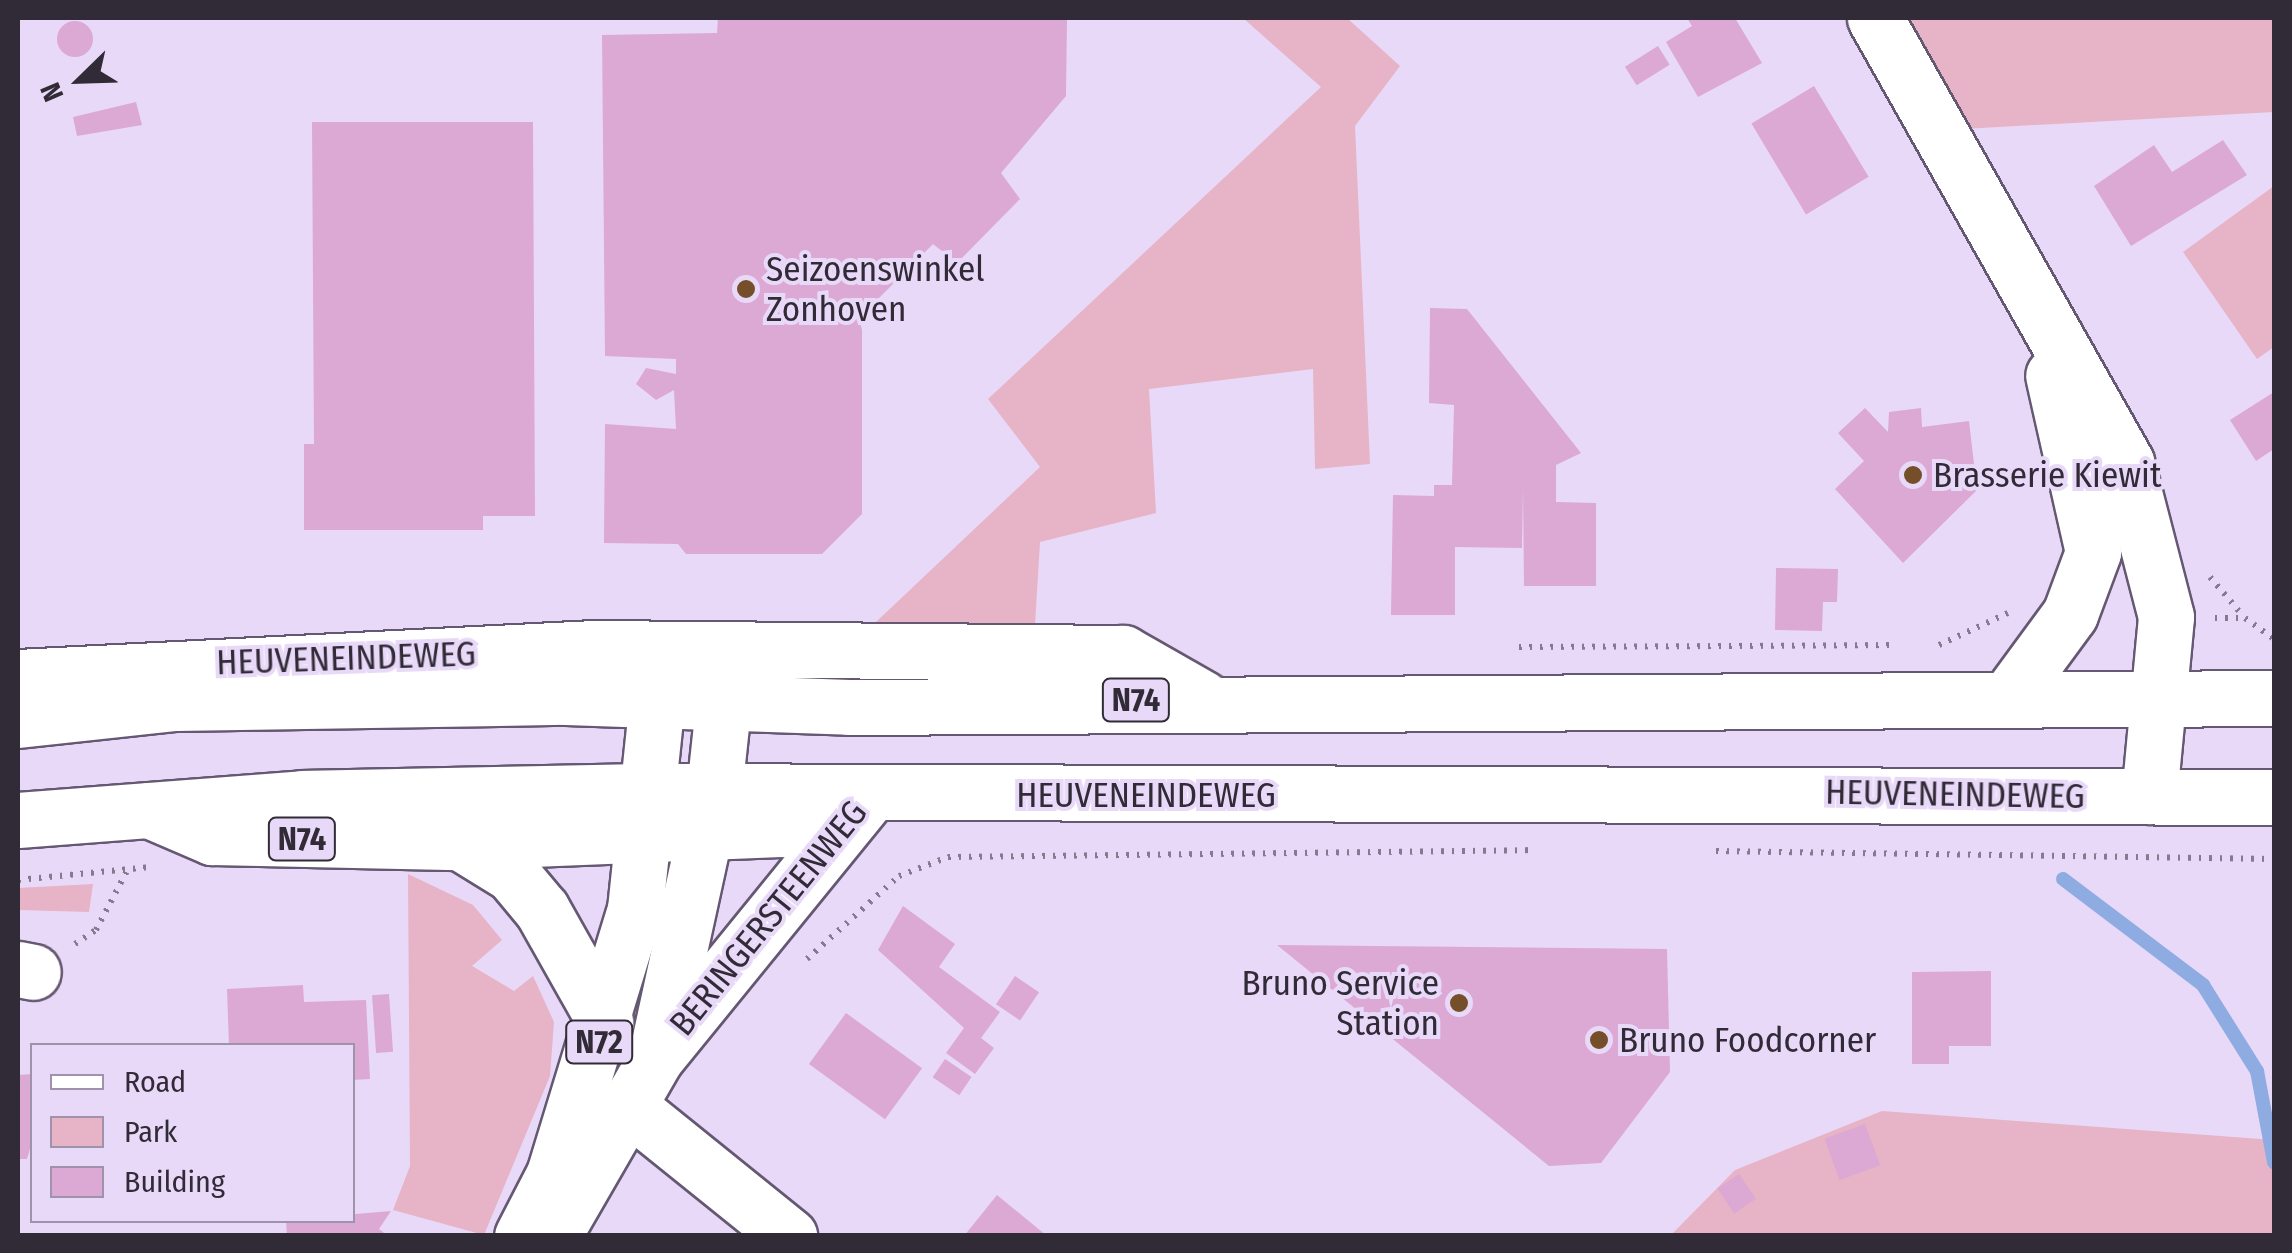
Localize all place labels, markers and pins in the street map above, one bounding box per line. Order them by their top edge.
place label: Seizoenswinkel Zonhoven [766,248,985,330]
marker: Seizoenswinkel Zonhoven [735,278,757,300]
place label: Brasserie Kiewit [1933,454,2161,496]
marker: Brasserie Kiewit [1902,464,1924,486]
place label: Bruno Service Station [1241,962,1439,1044]
marker: Bruno Service Station [1448,992,1470,1014]
place label: Bruno Foodcorner [1619,1019,1876,1061]
marker: Bruno Foodcorner [1588,1029,1610,1051]

